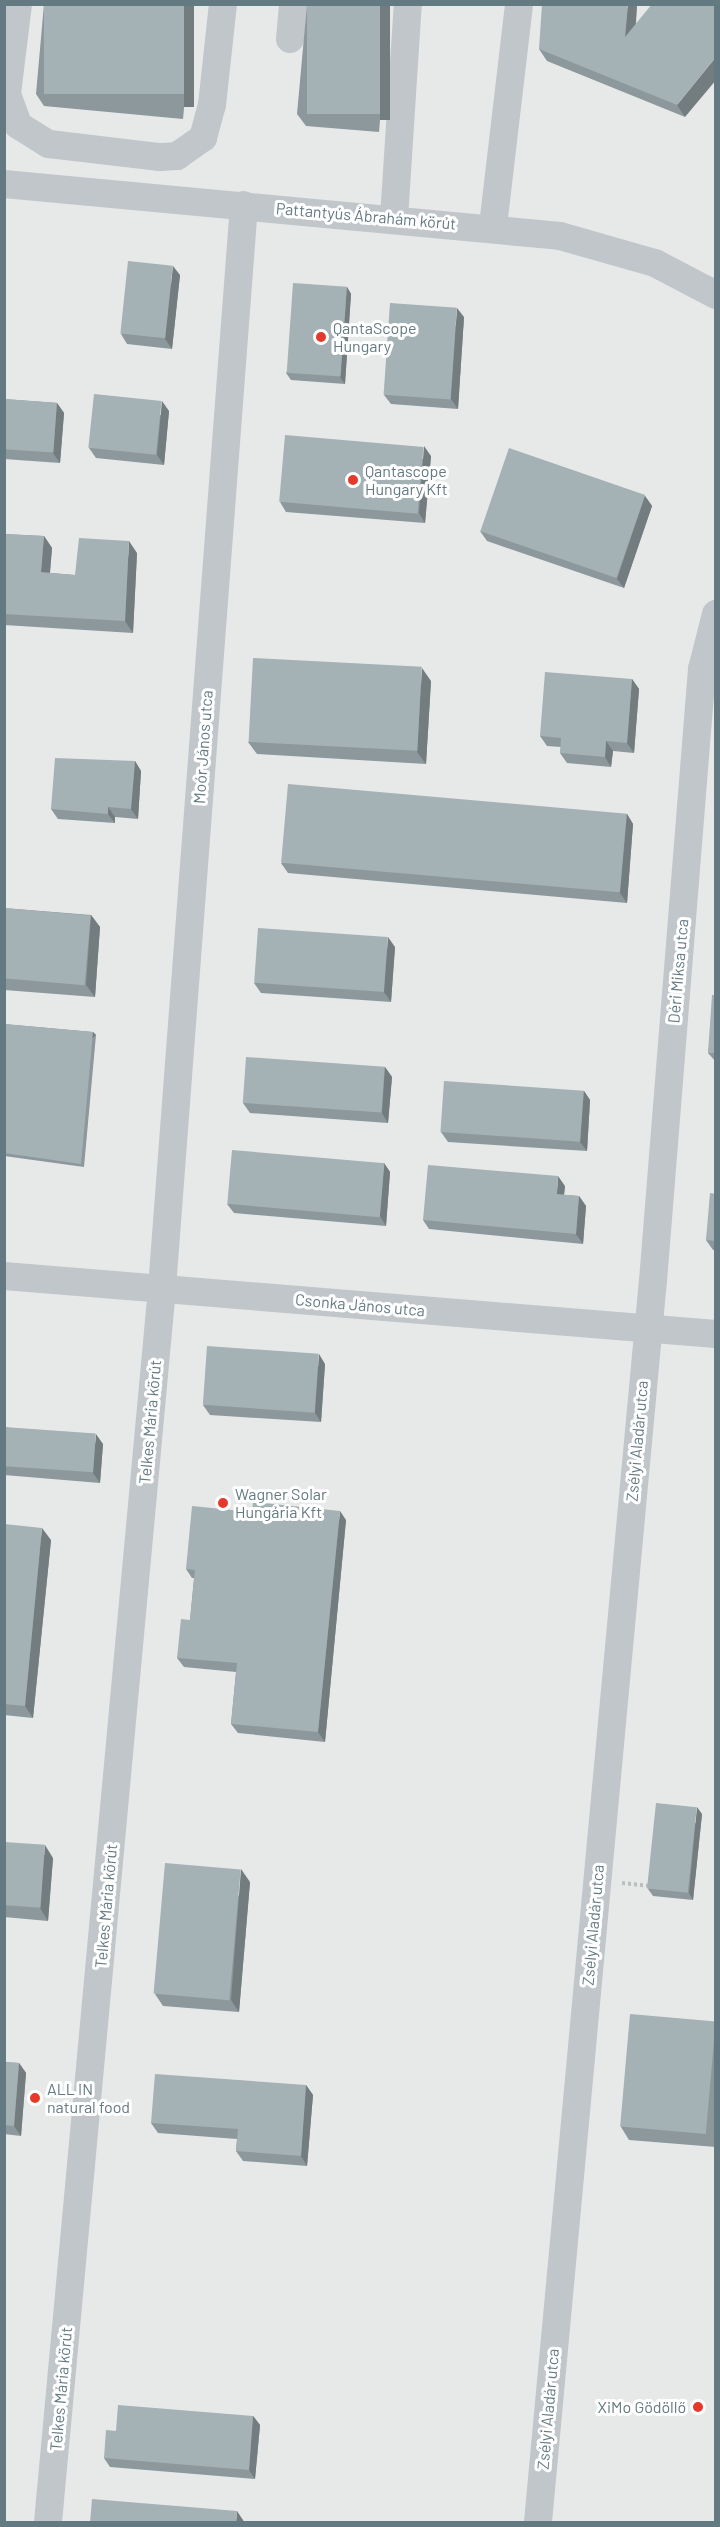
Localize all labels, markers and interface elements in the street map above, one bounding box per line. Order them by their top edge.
street label: Pattantyús Ábrahám körút [275,199,457,233]
place label: QantaScope Hungary [333,318,416,356]
marker: QantaScope Hungary [314,330,328,344]
place label: Qantascope Hungary Kft [365,461,448,499]
marker: Qantascope Hungary Kft [346,473,360,487]
street label: Moór János utca [189,690,217,804]
street label: Déri Miksa utca [664,918,692,1024]
street label: Csonka János utca [294,1290,426,1320]
street label: Telkes Mária körút [135,1359,165,1485]
street label: Zsélyi Aladár utca [622,1380,652,1502]
place label: Wagner Solar Hungária Kft [235,1484,327,1522]
marker: Wagner Solar Hungária Kft [216,1496,230,1510]
street label: Telkes Mária körút [91,1843,121,1969]
street label: Zsélyi Aladár utca [578,1864,608,1986]
place label: ALL IN natural food [47,2079,130,2117]
marker: ALL IN natural food [28,2091,42,2105]
street label: Telkes Mária körút [46,2326,76,2452]
street label: Zsélyi Aladár utca [533,2348,563,2470]
place label: XiMo Gödöllő [598,2397,686,2417]
marker: XiMo Gödöllő [691,2400,705,2414]

